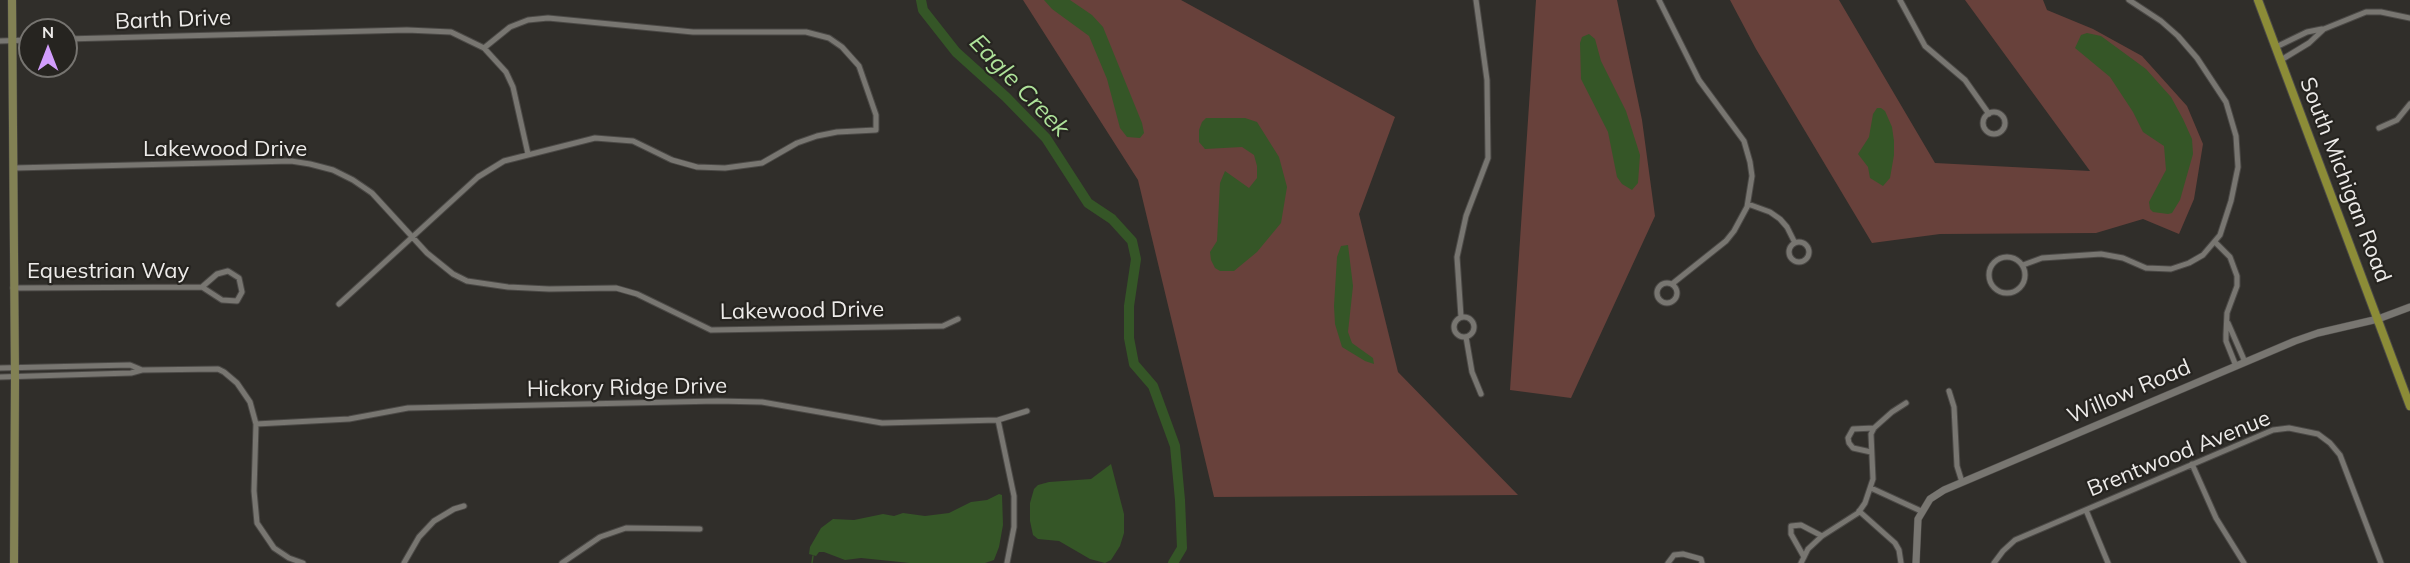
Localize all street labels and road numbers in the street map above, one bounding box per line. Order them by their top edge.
street label: Barth Drive [114,5,232,35]
street label: South Michigan Road [2294,74,2396,286]
street label: Lakewood Drive [143,136,307,162]
street label: Equestrian Way [27,258,189,284]
street label: Lakewood Drive [720,296,884,326]
street label: Willow Road [2063,354,2195,430]
street label: Hickory Ridge Drive [527,373,727,403]
street label: Brentwood Avenue [2084,405,2274,503]

